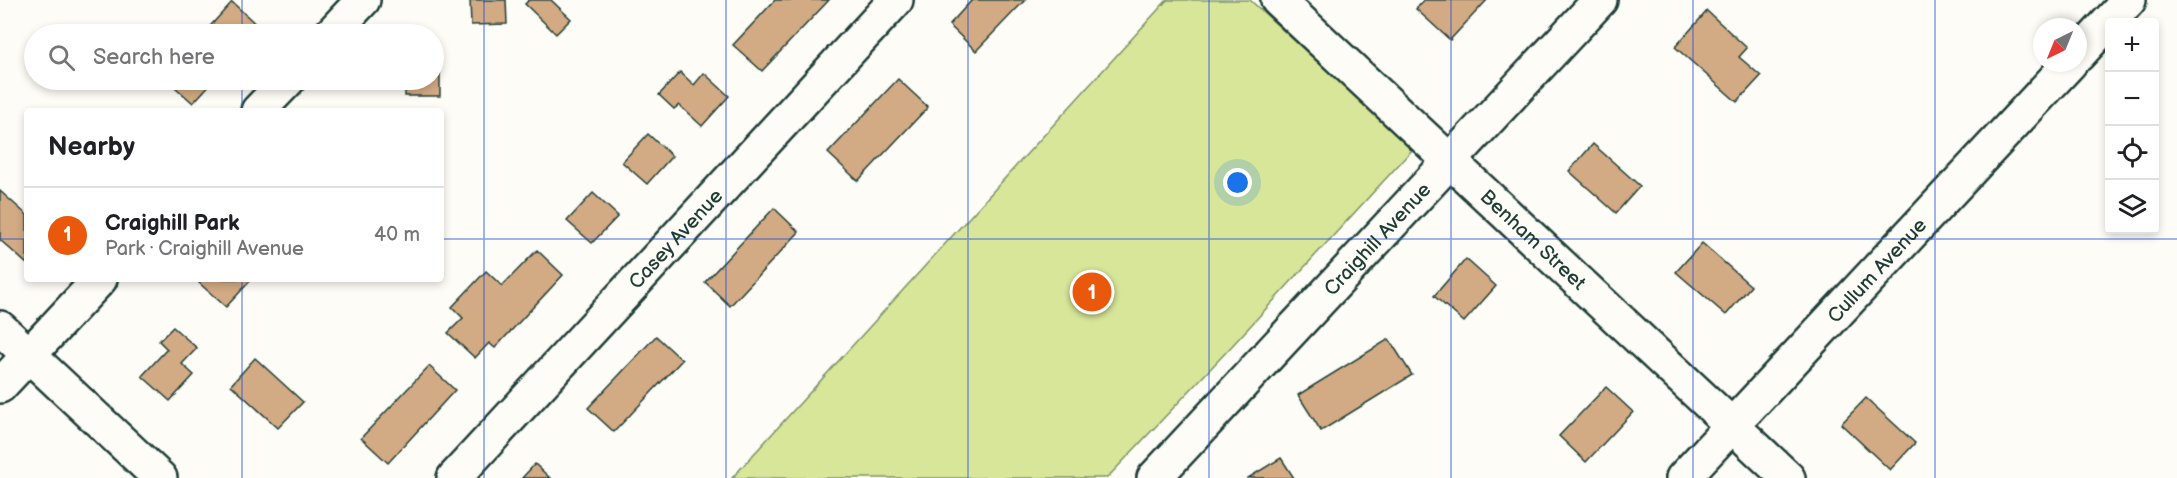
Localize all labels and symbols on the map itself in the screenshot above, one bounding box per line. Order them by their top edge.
north arrow [2033,18,2087,72]
your location [1223,168,1252,197]
street label: Craighill Avenue [1319,178,1436,301]
street label: Casey Avenue [624,184,728,294]
street label: Benham Street [1475,185,1590,295]
street label: Cullum Avenue [1823,213,1932,328]
pin: 1 [1072,270,1112,314]

